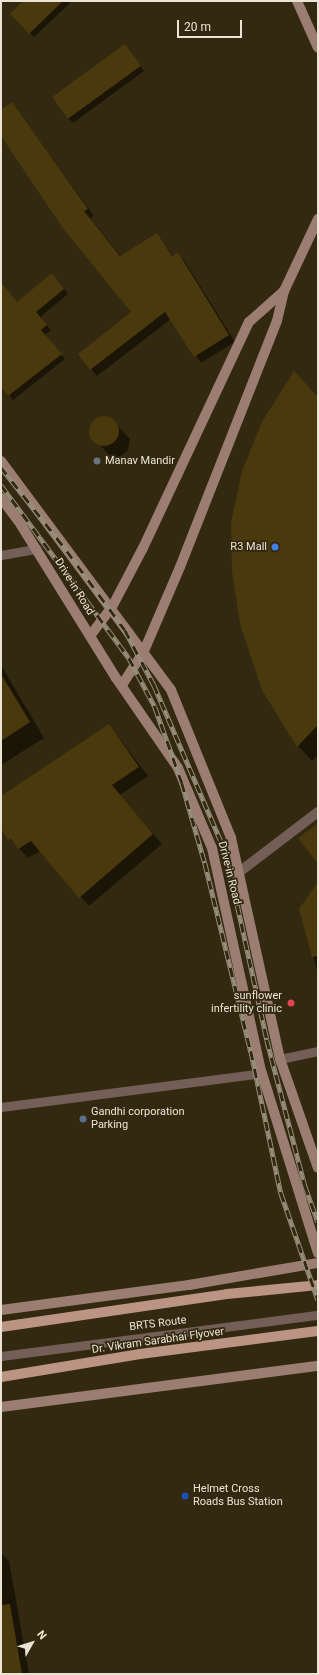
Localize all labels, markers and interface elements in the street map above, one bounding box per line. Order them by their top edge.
scale bar [179,12,244,38]
text: 20 m [184,20,211,34]
place label: Manav Mandir [105,454,175,468]
marker: Manav Mandir [92,456,102,466]
place label: R3 Mall [230,540,267,554]
marker: R3 Mall [270,542,280,552]
street label: Drive-in Road [51,556,97,618]
street label: Drive-in Road [215,840,243,906]
place label: sunflower infertility clinic [211,990,282,1016]
marker: sunflower infertility clinic [285,997,297,1009]
place label: Gandhi corporation Parking [91,1106,185,1132]
marker: Gandhi corporation Parking [78,1114,88,1124]
street label: BRTS Route [129,1314,187,1334]
street label: Dr. Vikram Sarabhai Flyover [91,1325,225,1357]
place label: Helmet Cross Roads Bus Station [193,1483,283,1509]
marker: Helmet Cross Roads Bus Station [180,1491,190,1501]
north arrow [12,1623,52,1663]
text: N [34,1628,49,1642]

